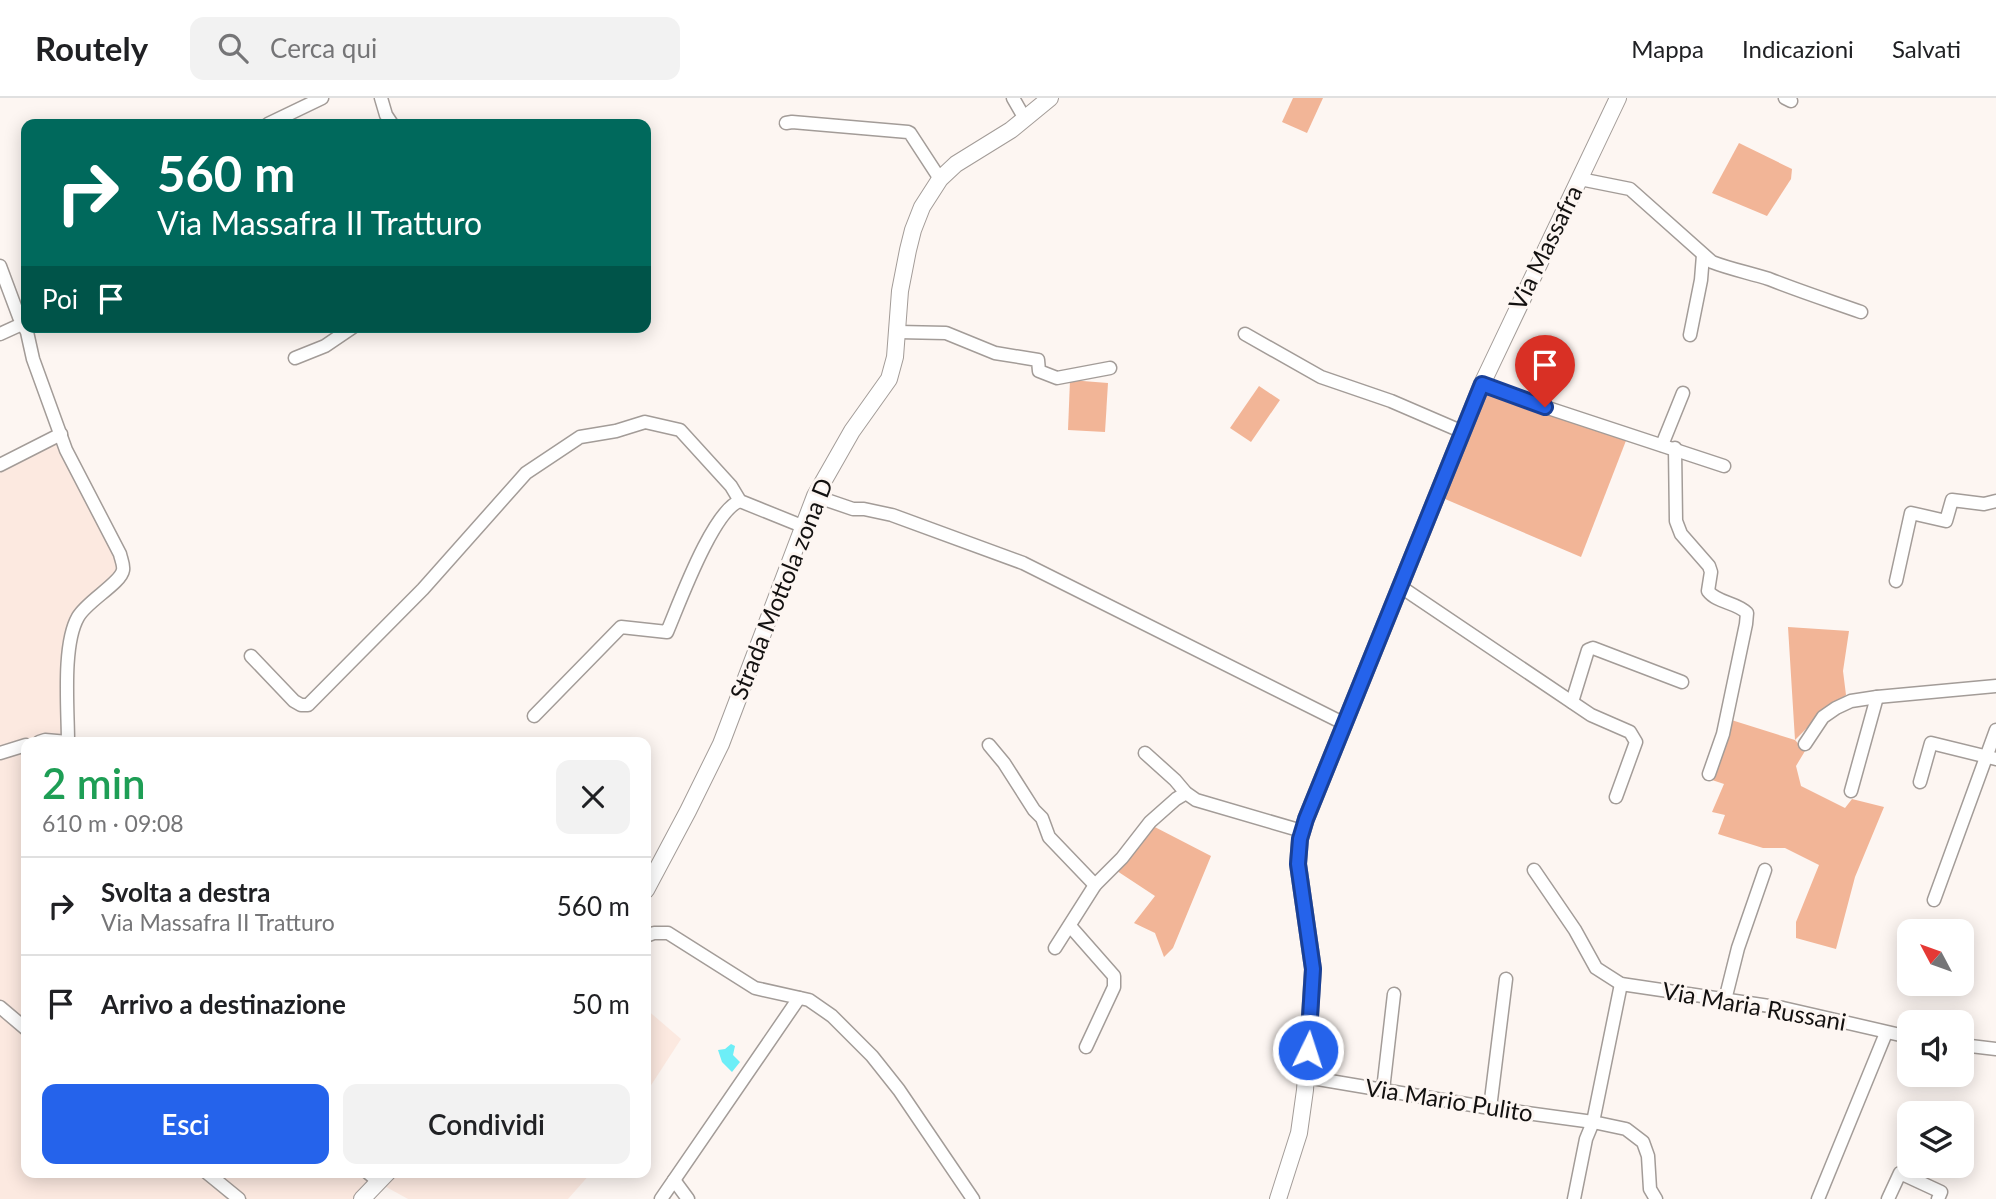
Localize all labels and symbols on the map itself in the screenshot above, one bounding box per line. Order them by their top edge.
street label: Via Massafra [1502,180,1587,315]
pin [1515,335,1575,407]
street label: Strada Mottola zona D [723,474,838,703]
north arrow [1897,919,1974,996]
street label: Via Maria Russani [1660,975,1849,1036]
position arrow [1271,1013,1345,1087]
street label: Via Mario Pulito [1363,1072,1535,1127]

